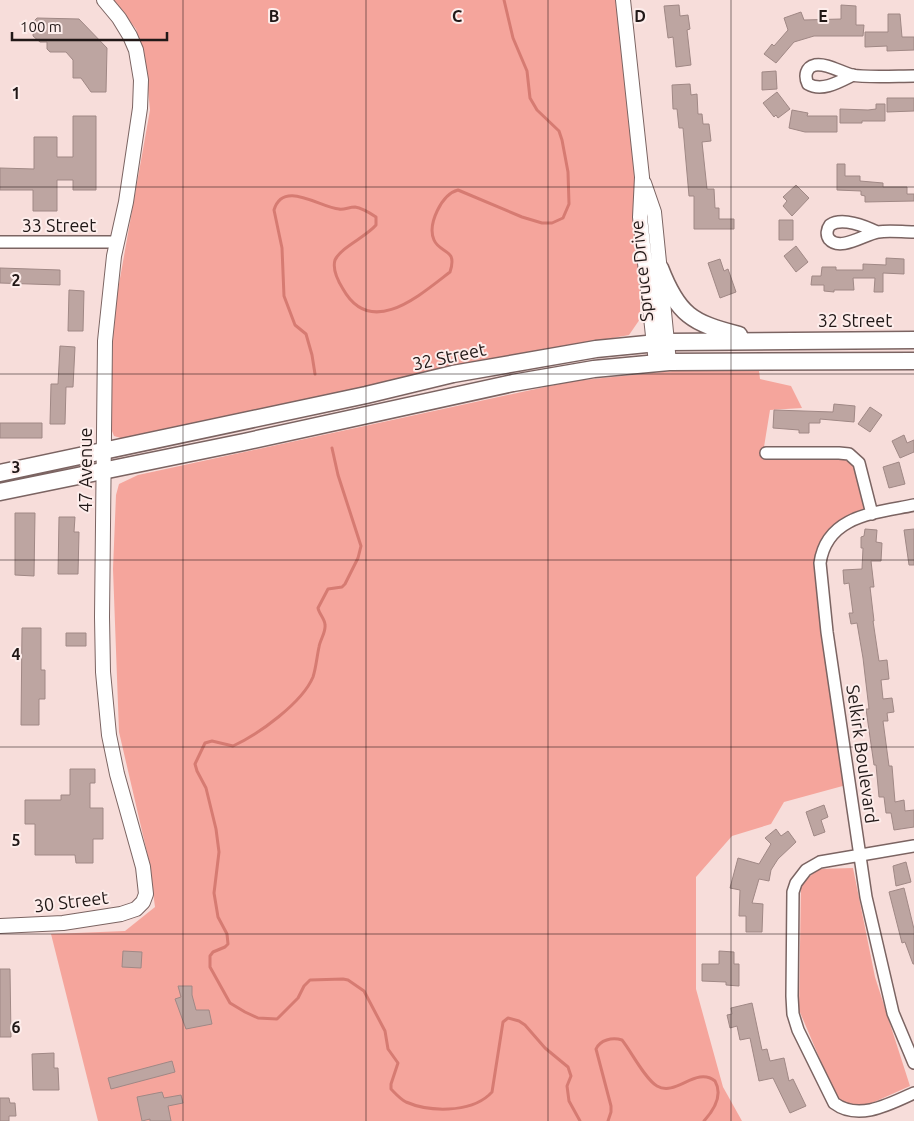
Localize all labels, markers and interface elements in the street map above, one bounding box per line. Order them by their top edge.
text: B [269,7,279,25]
text: C [452,7,462,25]
text: D [634,7,646,25]
text: E [818,7,828,25]
scale bar [12,10,168,42]
text: 100 m [20,18,62,35]
text: 1 [11,84,21,102]
street label: 33 Street [22,215,96,235]
street label: Spruce Drive [626,219,656,323]
text: 2 [11,271,21,289]
street label: 32 Street [818,310,892,330]
street label: 32 Street [410,338,488,374]
street label: 47 Avenue [75,427,95,513]
text: 3 [11,458,21,476]
text: 4 [11,645,21,663]
street label: Selkirk Boulevard [843,683,883,825]
text: 5 [11,831,21,849]
street label: 30 Street [33,887,109,915]
text: 6 [11,1018,21,1036]

